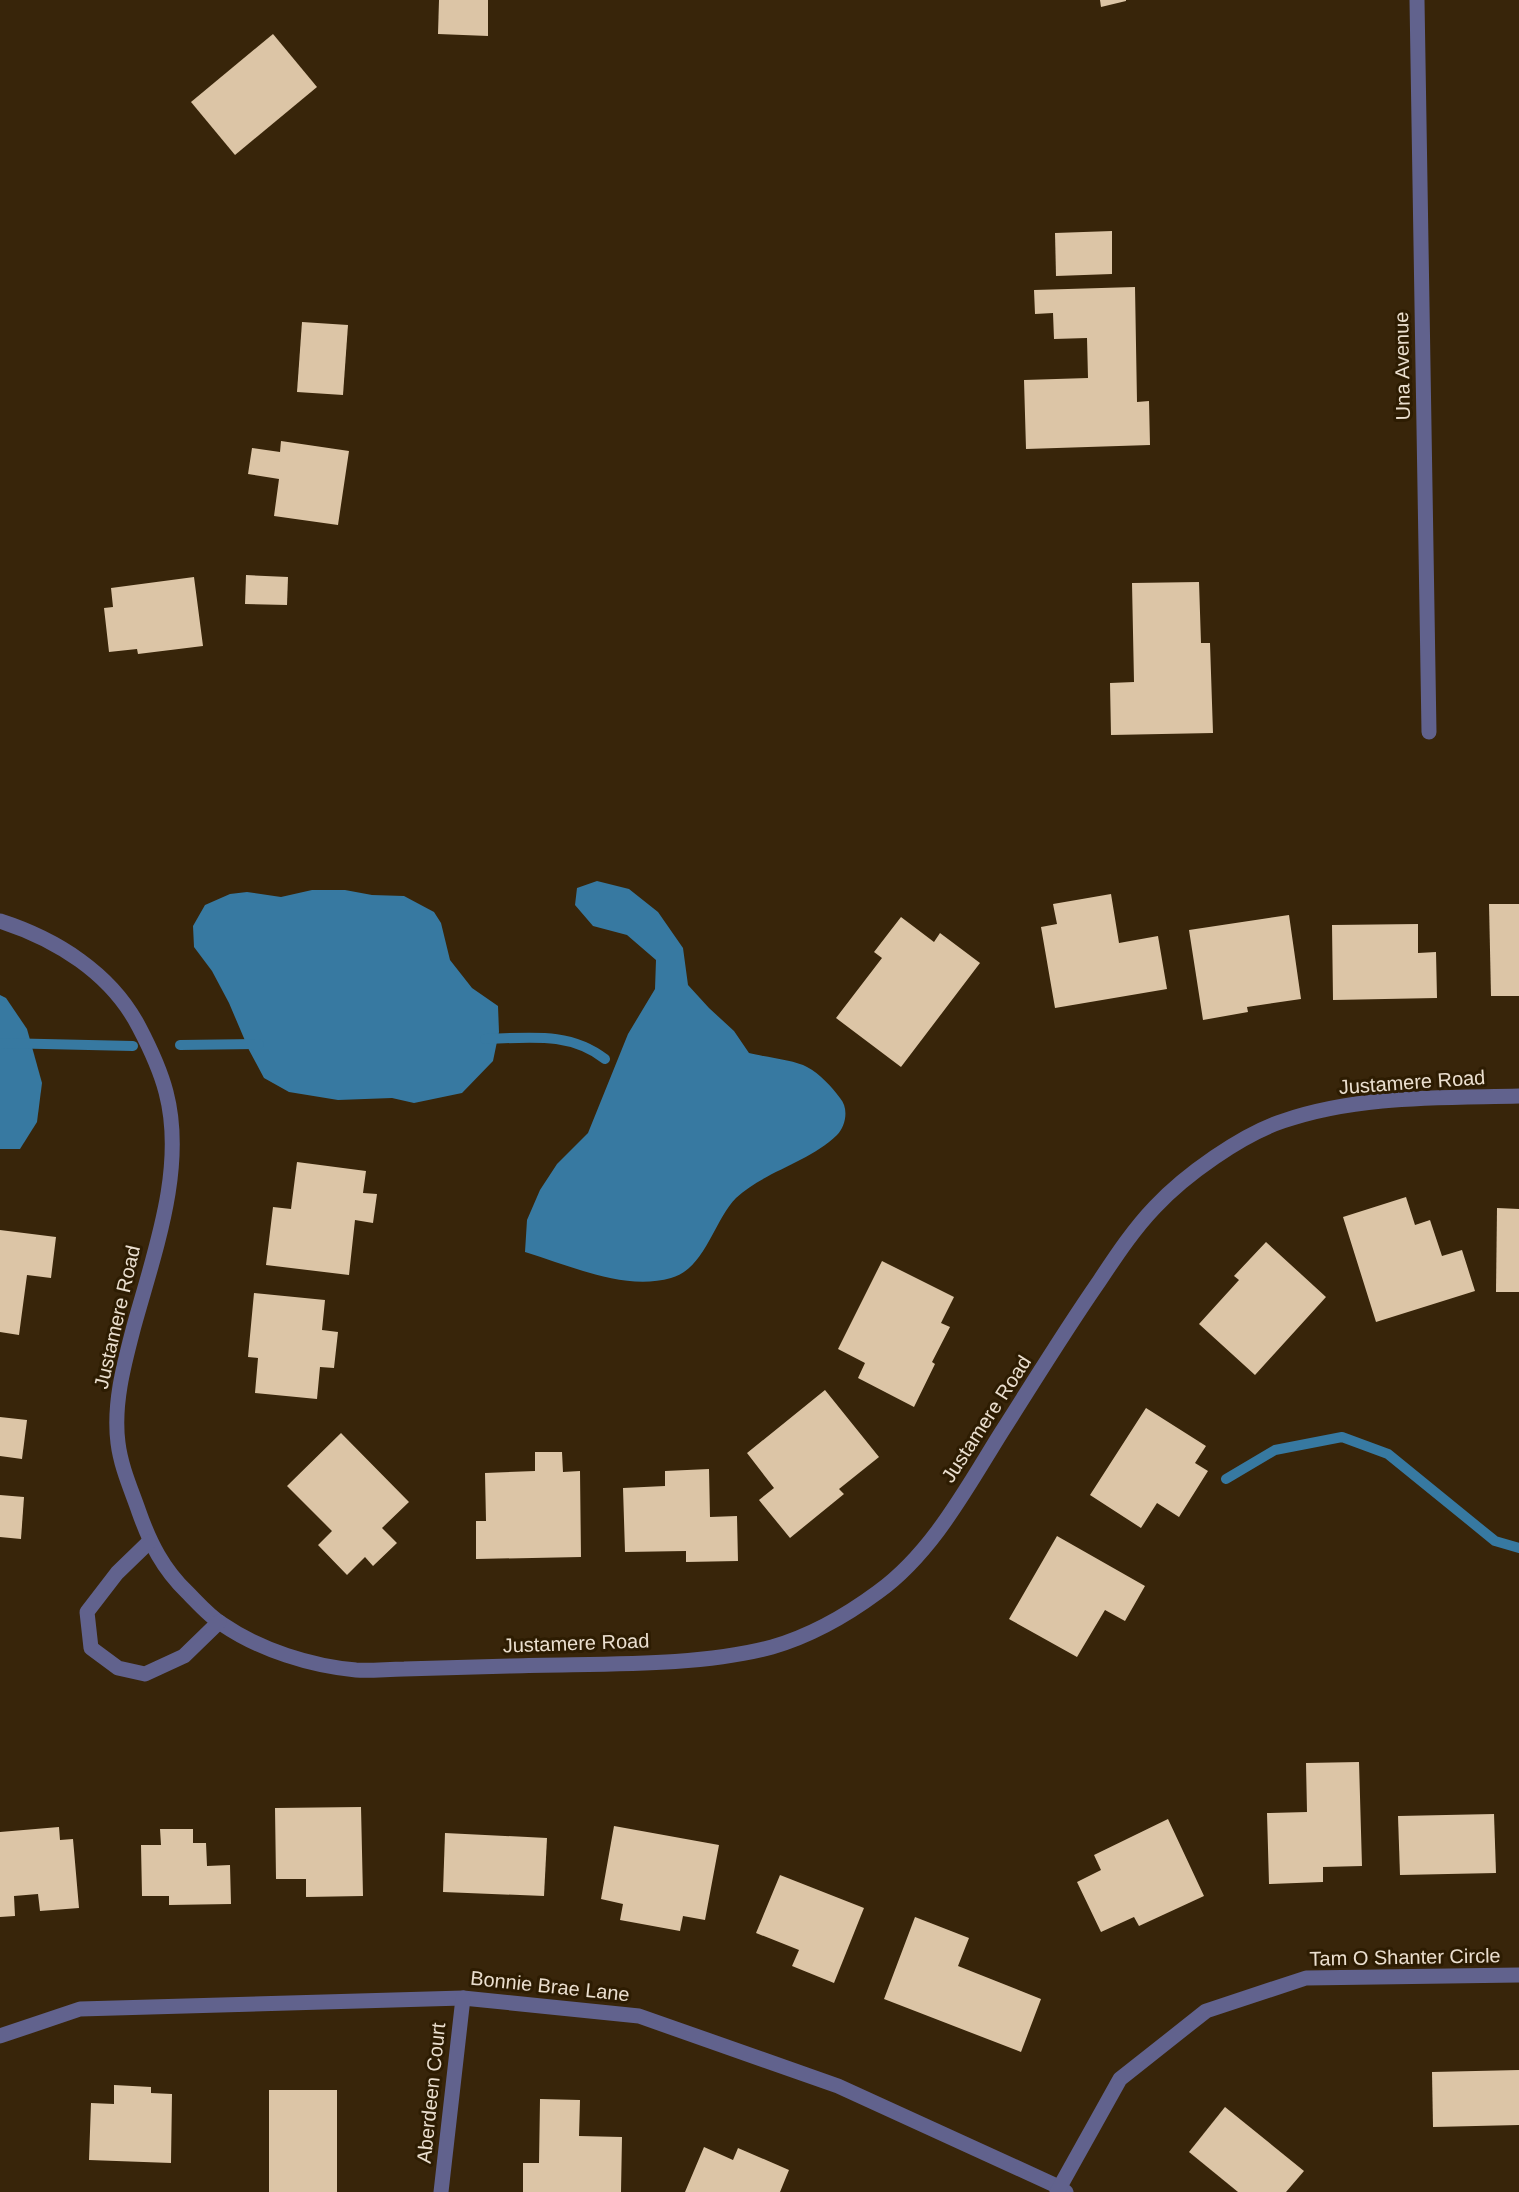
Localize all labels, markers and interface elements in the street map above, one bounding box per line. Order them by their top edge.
street label: Una Avenue [1390,312,1414,420]
street label: Justamere Road [1338,1066,1486,1098]
street label: Justamere Road [90,1243,144,1391]
street label: Justamere Road [937,1351,1035,1487]
street label: Justamere Road [502,1629,650,1657]
street label: Tam O Shanter Circle [1309,1944,1501,1970]
street label: Bonnie Brae Lane [469,1967,631,2005]
street label: Aberdeen Court [413,2021,449,2164]

